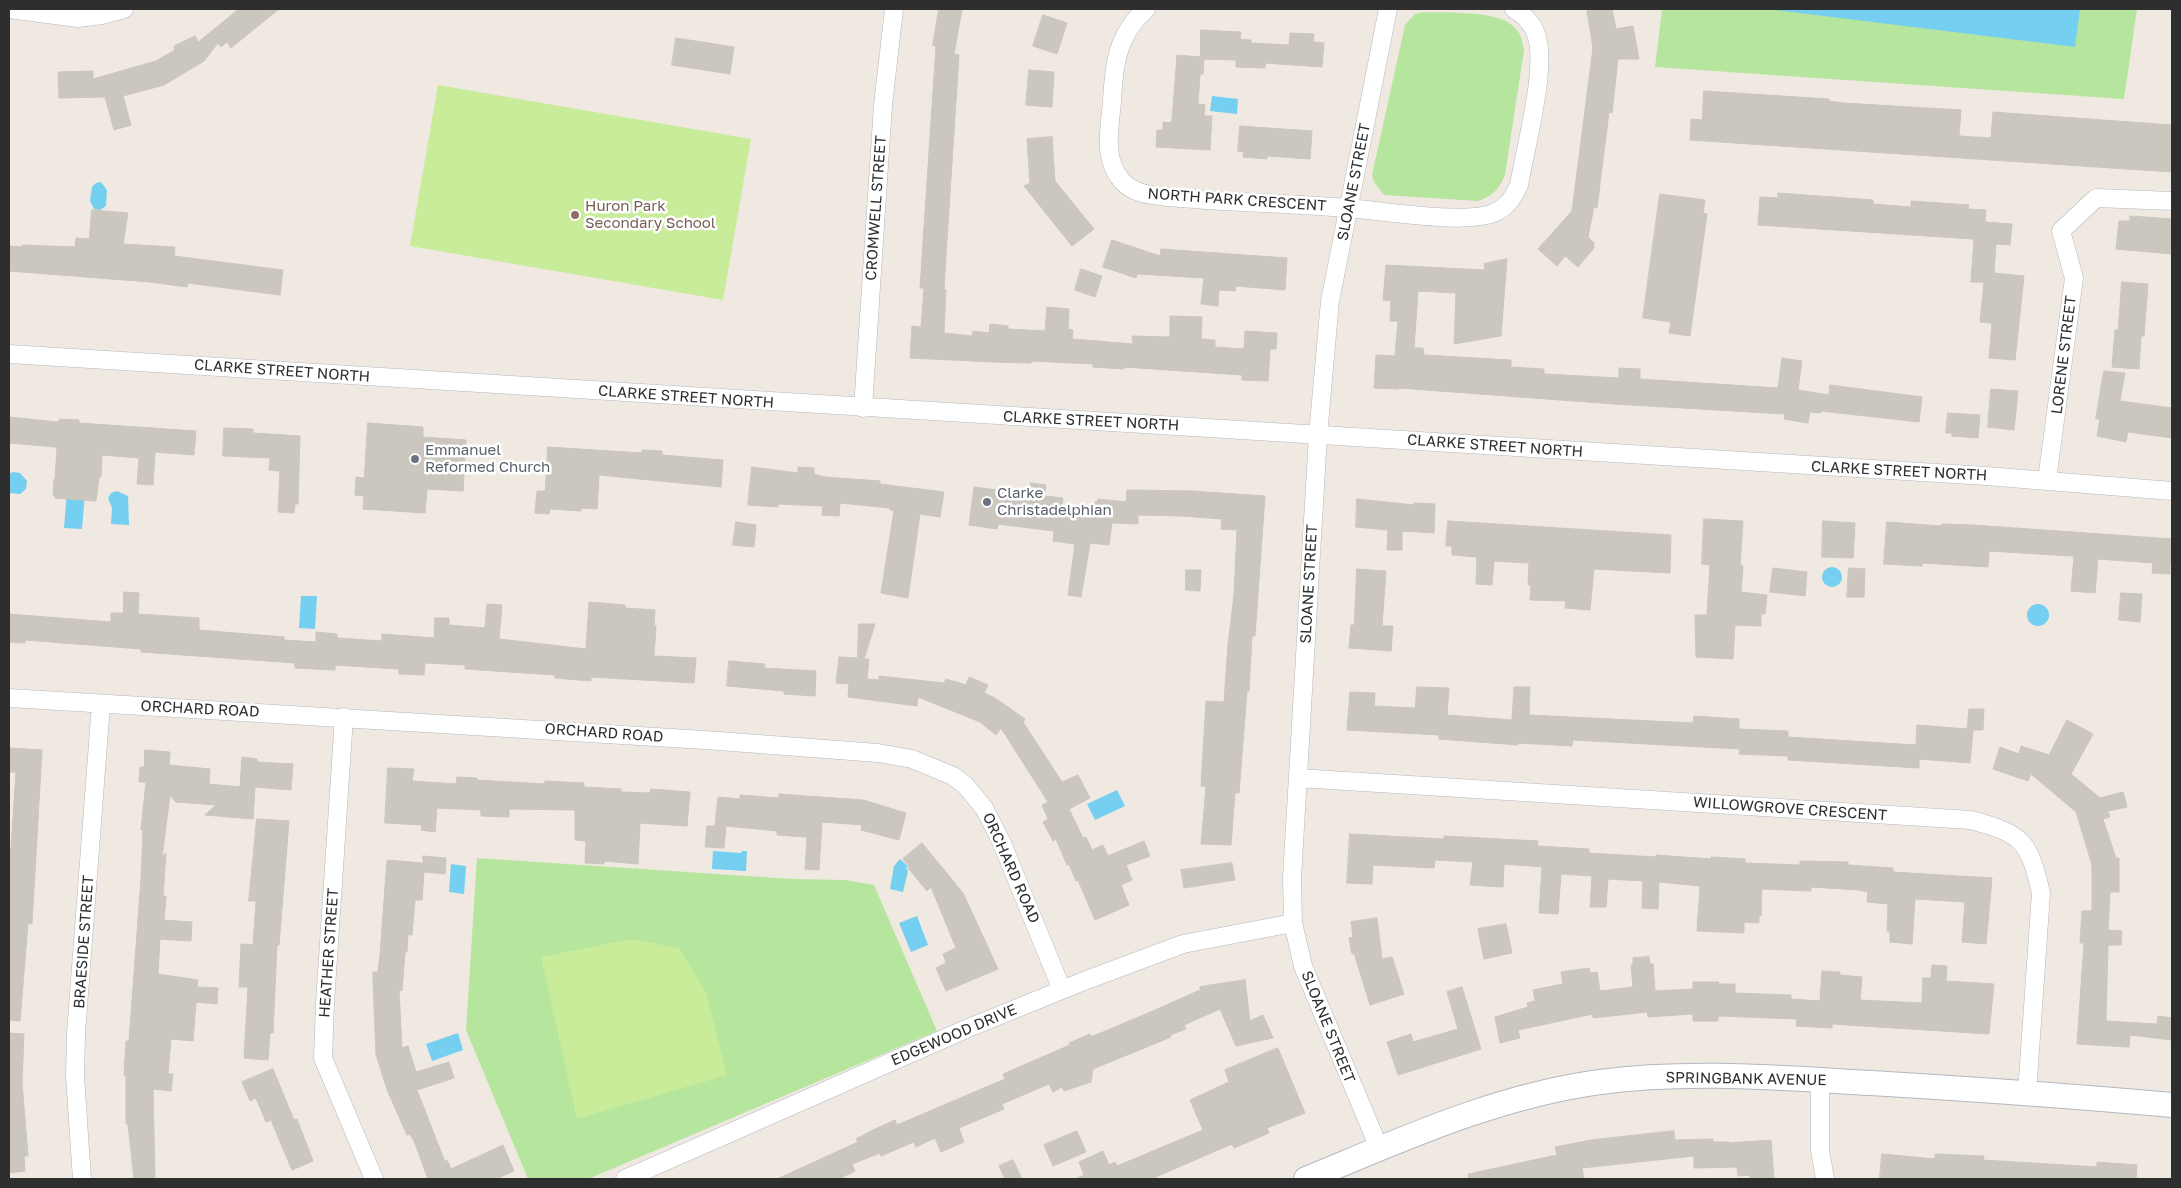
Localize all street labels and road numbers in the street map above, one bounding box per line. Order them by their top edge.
street label: SLOANE STREET [1334,122,1374,242]
street label: CROMWELL STREET [862,135,890,281]
street label: NORTH PARK CRESCENT [1147,185,1327,215]
street label: LORENE STREET [2048,295,2080,415]
street label: CLARKE STREET NORTH [193,356,371,386]
street label: CLARKE STREET NORTH [597,382,775,412]
street label: CLARKE STREET NORTH [1002,407,1180,435]
street label: CLARKE STREET NORTH [1406,431,1584,461]
street label: CLARKE STREET NORTH [1810,457,1988,485]
street label: SLOANE STREET [1297,524,1321,644]
street label: ORCHARD ROAD [140,697,260,721]
street label: ORCHARD ROAD [544,720,664,746]
street label: WILLOWGROVE CRESCENT [1692,793,1888,825]
street label: ORCHARD ROAD [979,810,1043,926]
street label: BRAESIDE STREET [70,875,98,1009]
street label: HEATHER STREET [315,888,343,1018]
street label: SLOANE STREET [1297,968,1359,1086]
street label: EDGEWOOD DRIVE [888,1000,1020,1070]
street label: SPRINGBANK AVENUE [1665,1069,1827,1089]

